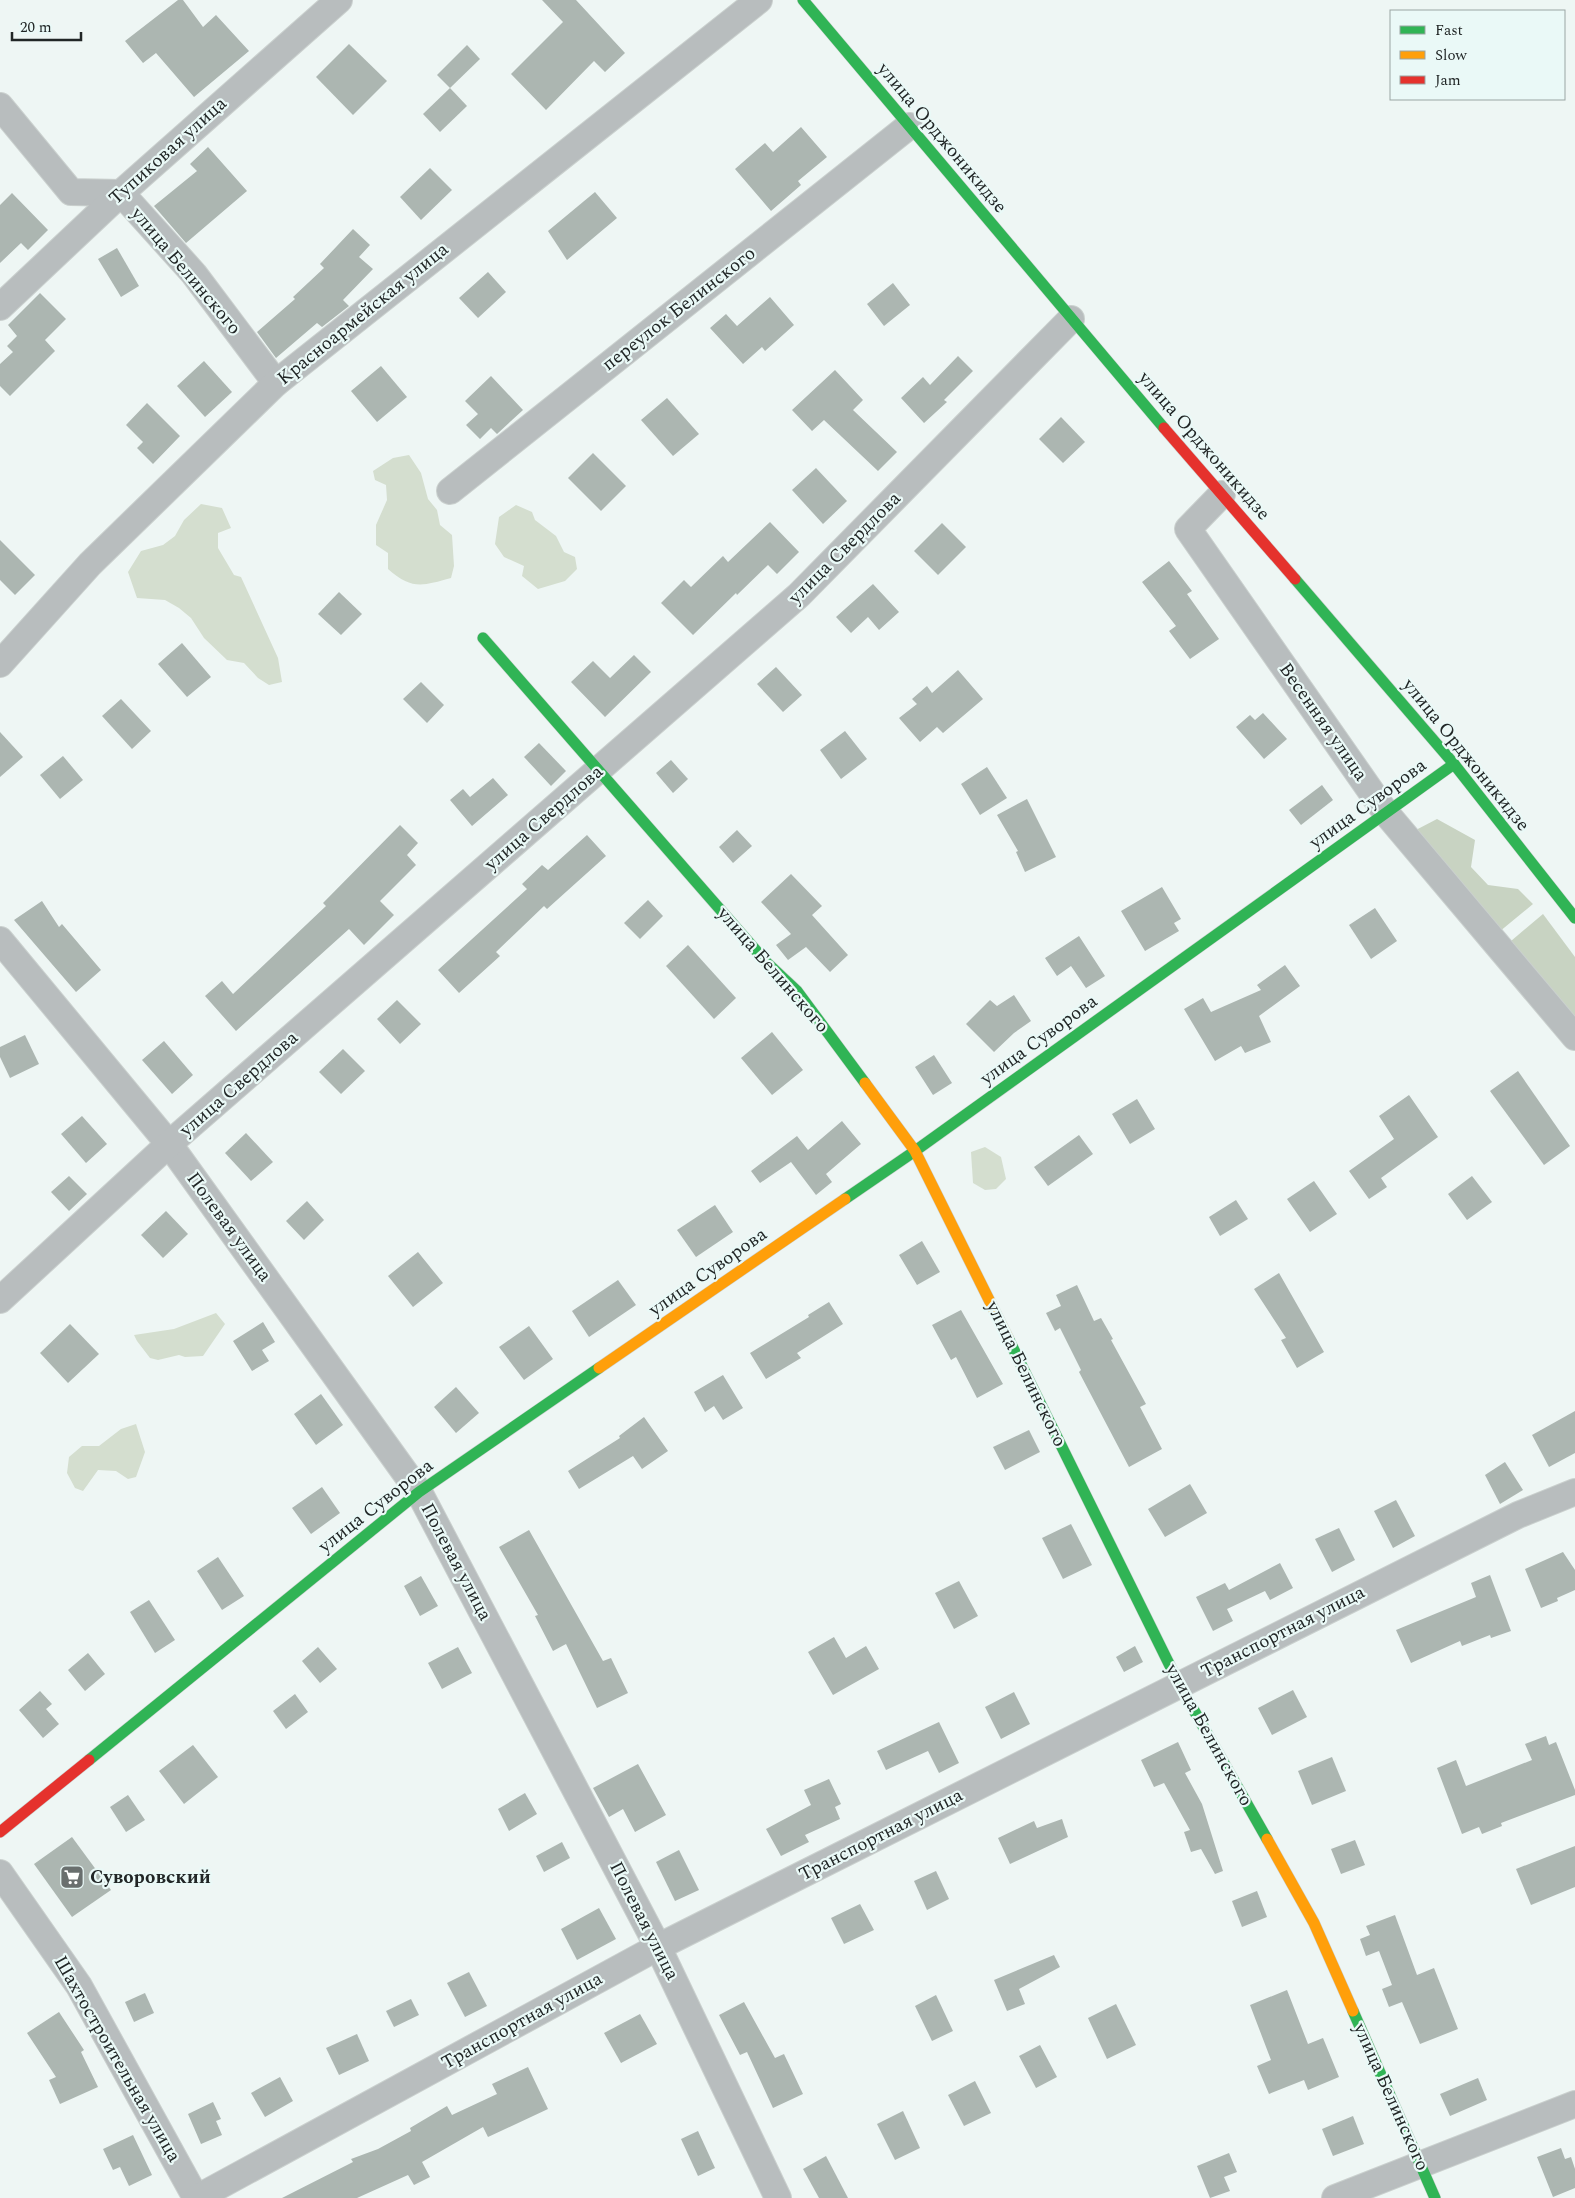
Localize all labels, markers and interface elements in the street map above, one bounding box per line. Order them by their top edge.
scale bar [12,10,81,42]
legend [1390,10,1565,100]
text: 20 m [20,16,52,39]
text: Fast [1435,19,1463,42]
text: Slow [1435,44,1467,67]
street label: улица Орджоникидзе [869,55,1014,220]
text: Jam [1435,69,1461,92]
street label: Тупиковая улица [102,89,234,212]
street label: улица Белинского [123,200,248,341]
street label: Красноармейская улица [271,235,456,392]
street label: переулок Белинского [596,240,762,378]
street label: улица Орджоникидзе [1130,364,1277,527]
street label: улица Свердлова [781,484,909,612]
street label: Весенняя улица [1271,657,1375,788]
street label: улица Орджоникидзе [1394,671,1537,838]
street label: улица Суворова [1302,751,1433,857]
street label: улица Свердлова [477,758,610,879]
street label: улица Белинского [709,900,836,1040]
street label: улица Суворова [973,987,1104,1093]
street label: улица Свердлова [172,1024,305,1145]
street label: Полевая улица [179,1166,279,1289]
street label: улица Суворова [642,1220,774,1324]
street label: улица Белинского [978,1295,1074,1452]
street label: улица Суворова [311,1451,440,1561]
street label: Полевая улица [413,1498,500,1627]
street label: Транспортная улица [1196,1578,1371,1686]
street label: улица Белинского [1157,1657,1260,1812]
street label: Транспортная улица [794,1781,969,1889]
street label: Полевая улица [602,1857,687,1986]
place label: Суворовский [90,1863,211,1892]
supermarket icon: Суворовский [59,1864,85,1890]
street label: Шахтостроительная улица [46,1950,189,2168]
street label: Транспортная улица [436,1964,609,2077]
street label: улица Белинского [1345,2017,1437,2176]

